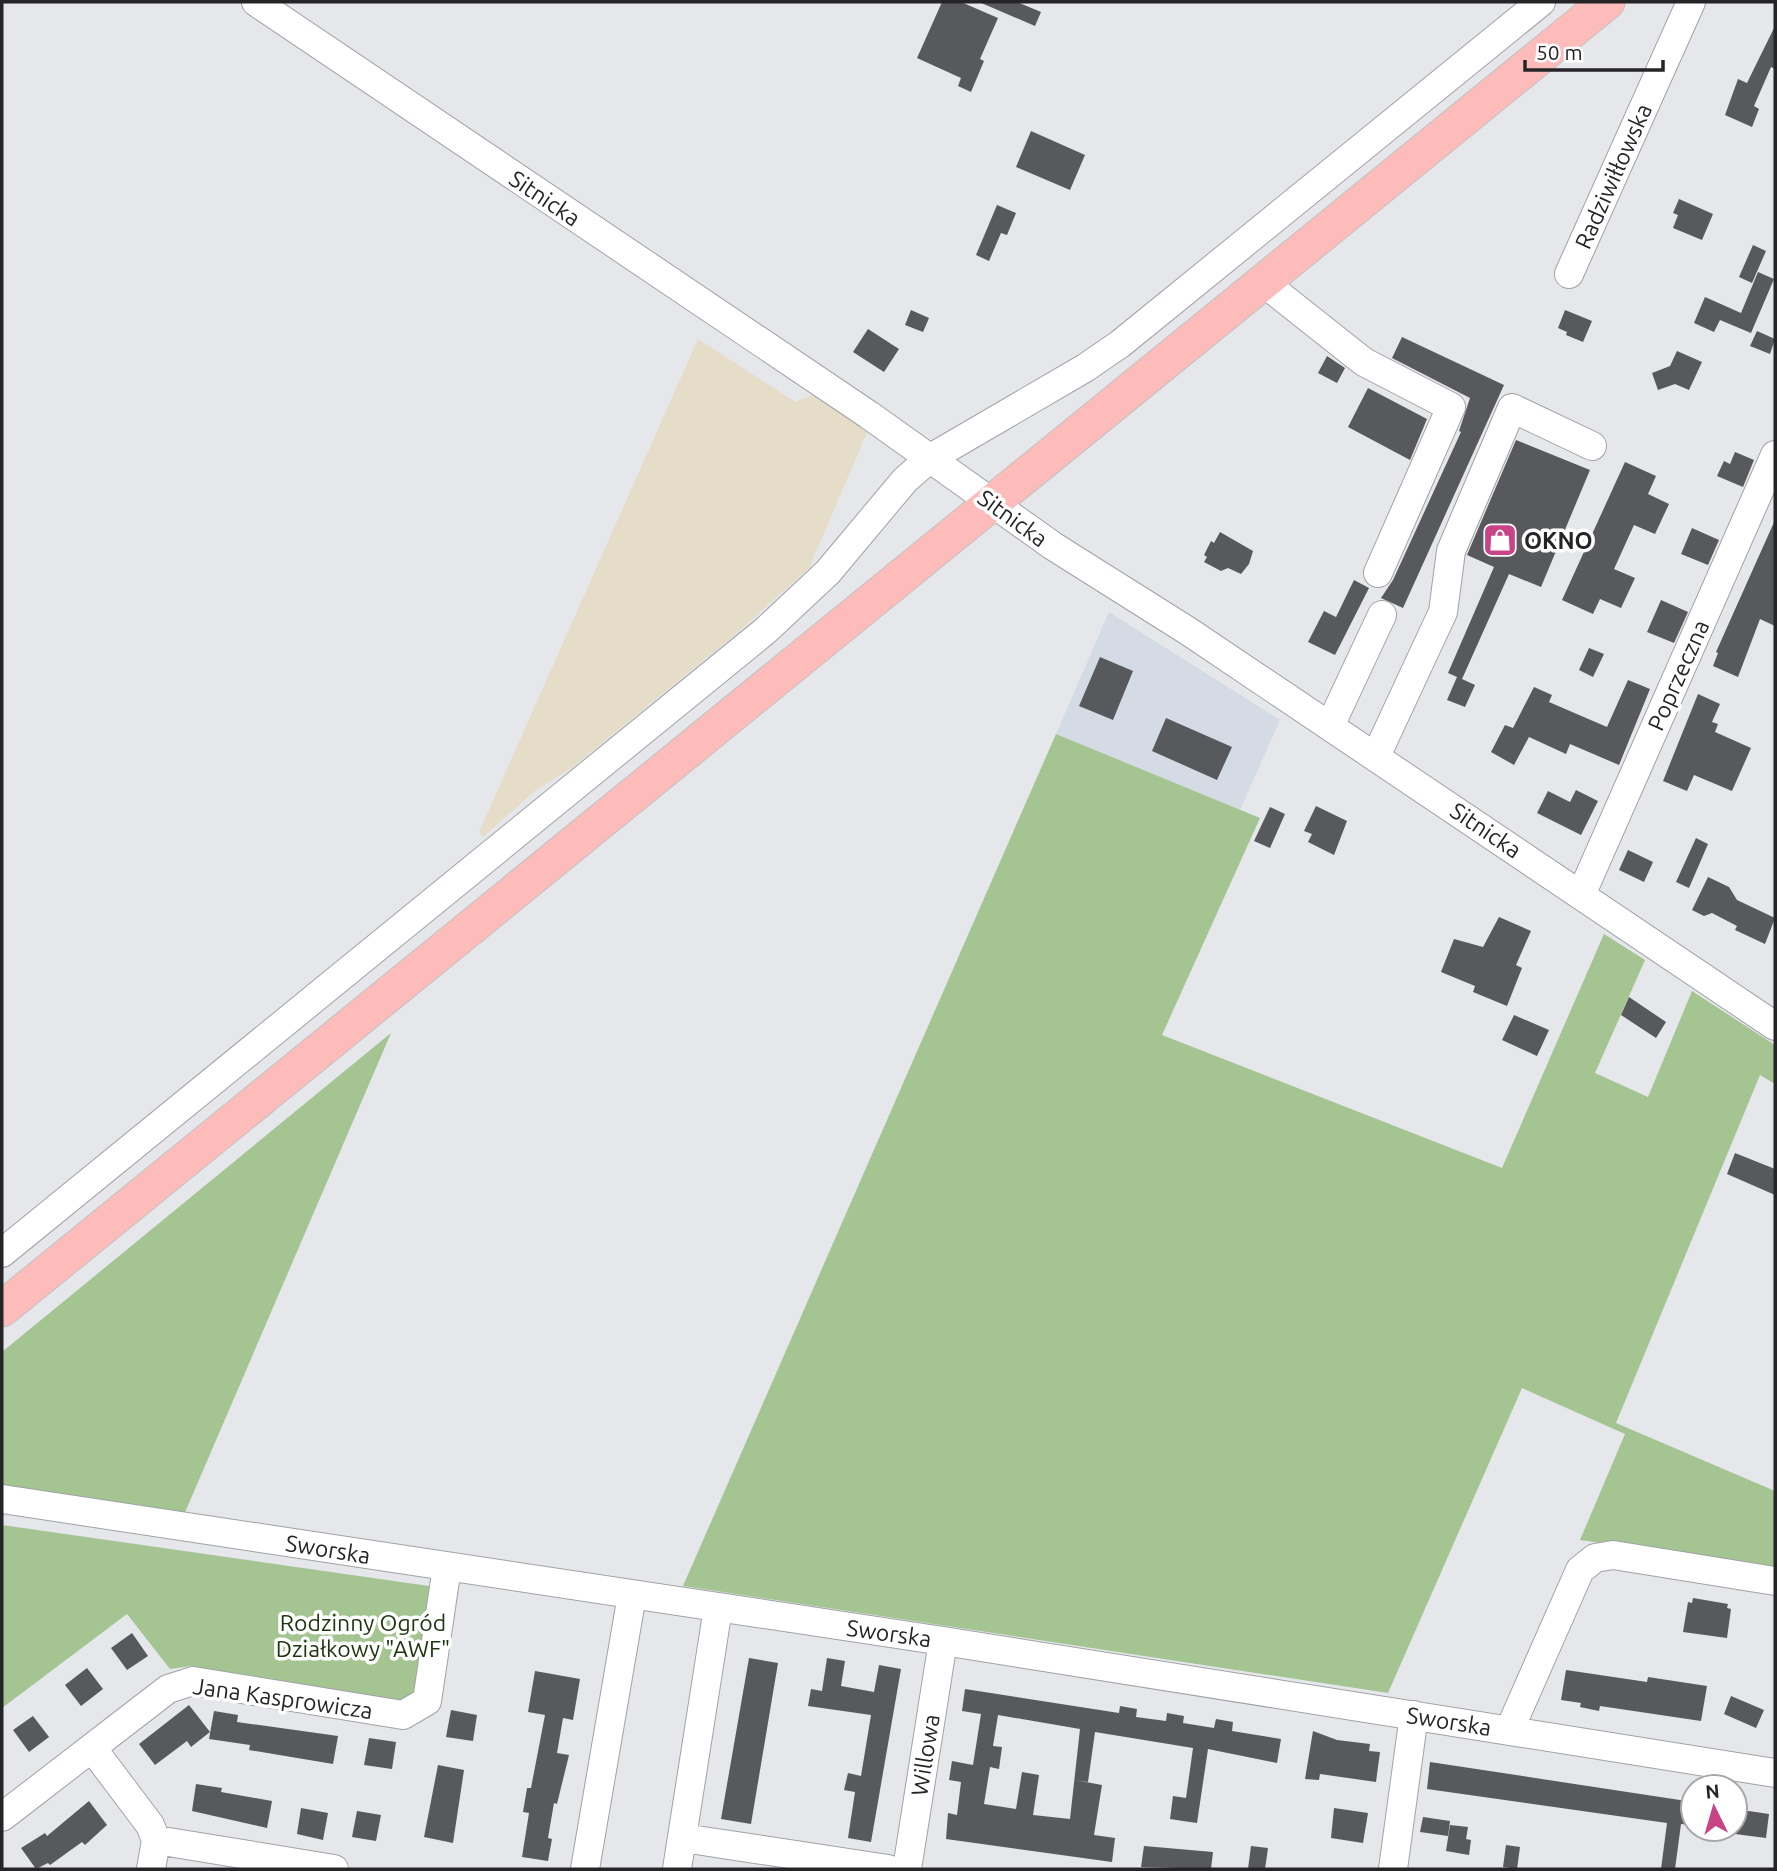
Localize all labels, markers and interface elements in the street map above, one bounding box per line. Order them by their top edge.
scale bar [1525,28,1663,72]
text: 50 m [1536,40,1583,64]
street label: Radziwiłłowska [1570,100,1656,252]
street label: Sitnicka [505,165,585,231]
street label: Sitnicka [973,485,1053,551]
shop icon: OKNO [1481,521,1519,559]
place label: OKNO [1524,528,1593,553]
street label: Poprzeczna [1642,616,1714,734]
street label: Sitnicka [1446,797,1526,863]
street label: Sworska [284,1530,372,1568]
park label: Rodzinny Ogród Działkowy "AWF" [276,1610,450,1661]
street label: Sworska [845,1615,933,1651]
street label: Jana Kasprowicza [192,1673,374,1723]
street label: Sworska [1405,1702,1493,1740]
street label: Willowa [906,1712,944,1798]
north arrow [1679,1773,1749,1843]
text: N [1704,1779,1721,1803]

